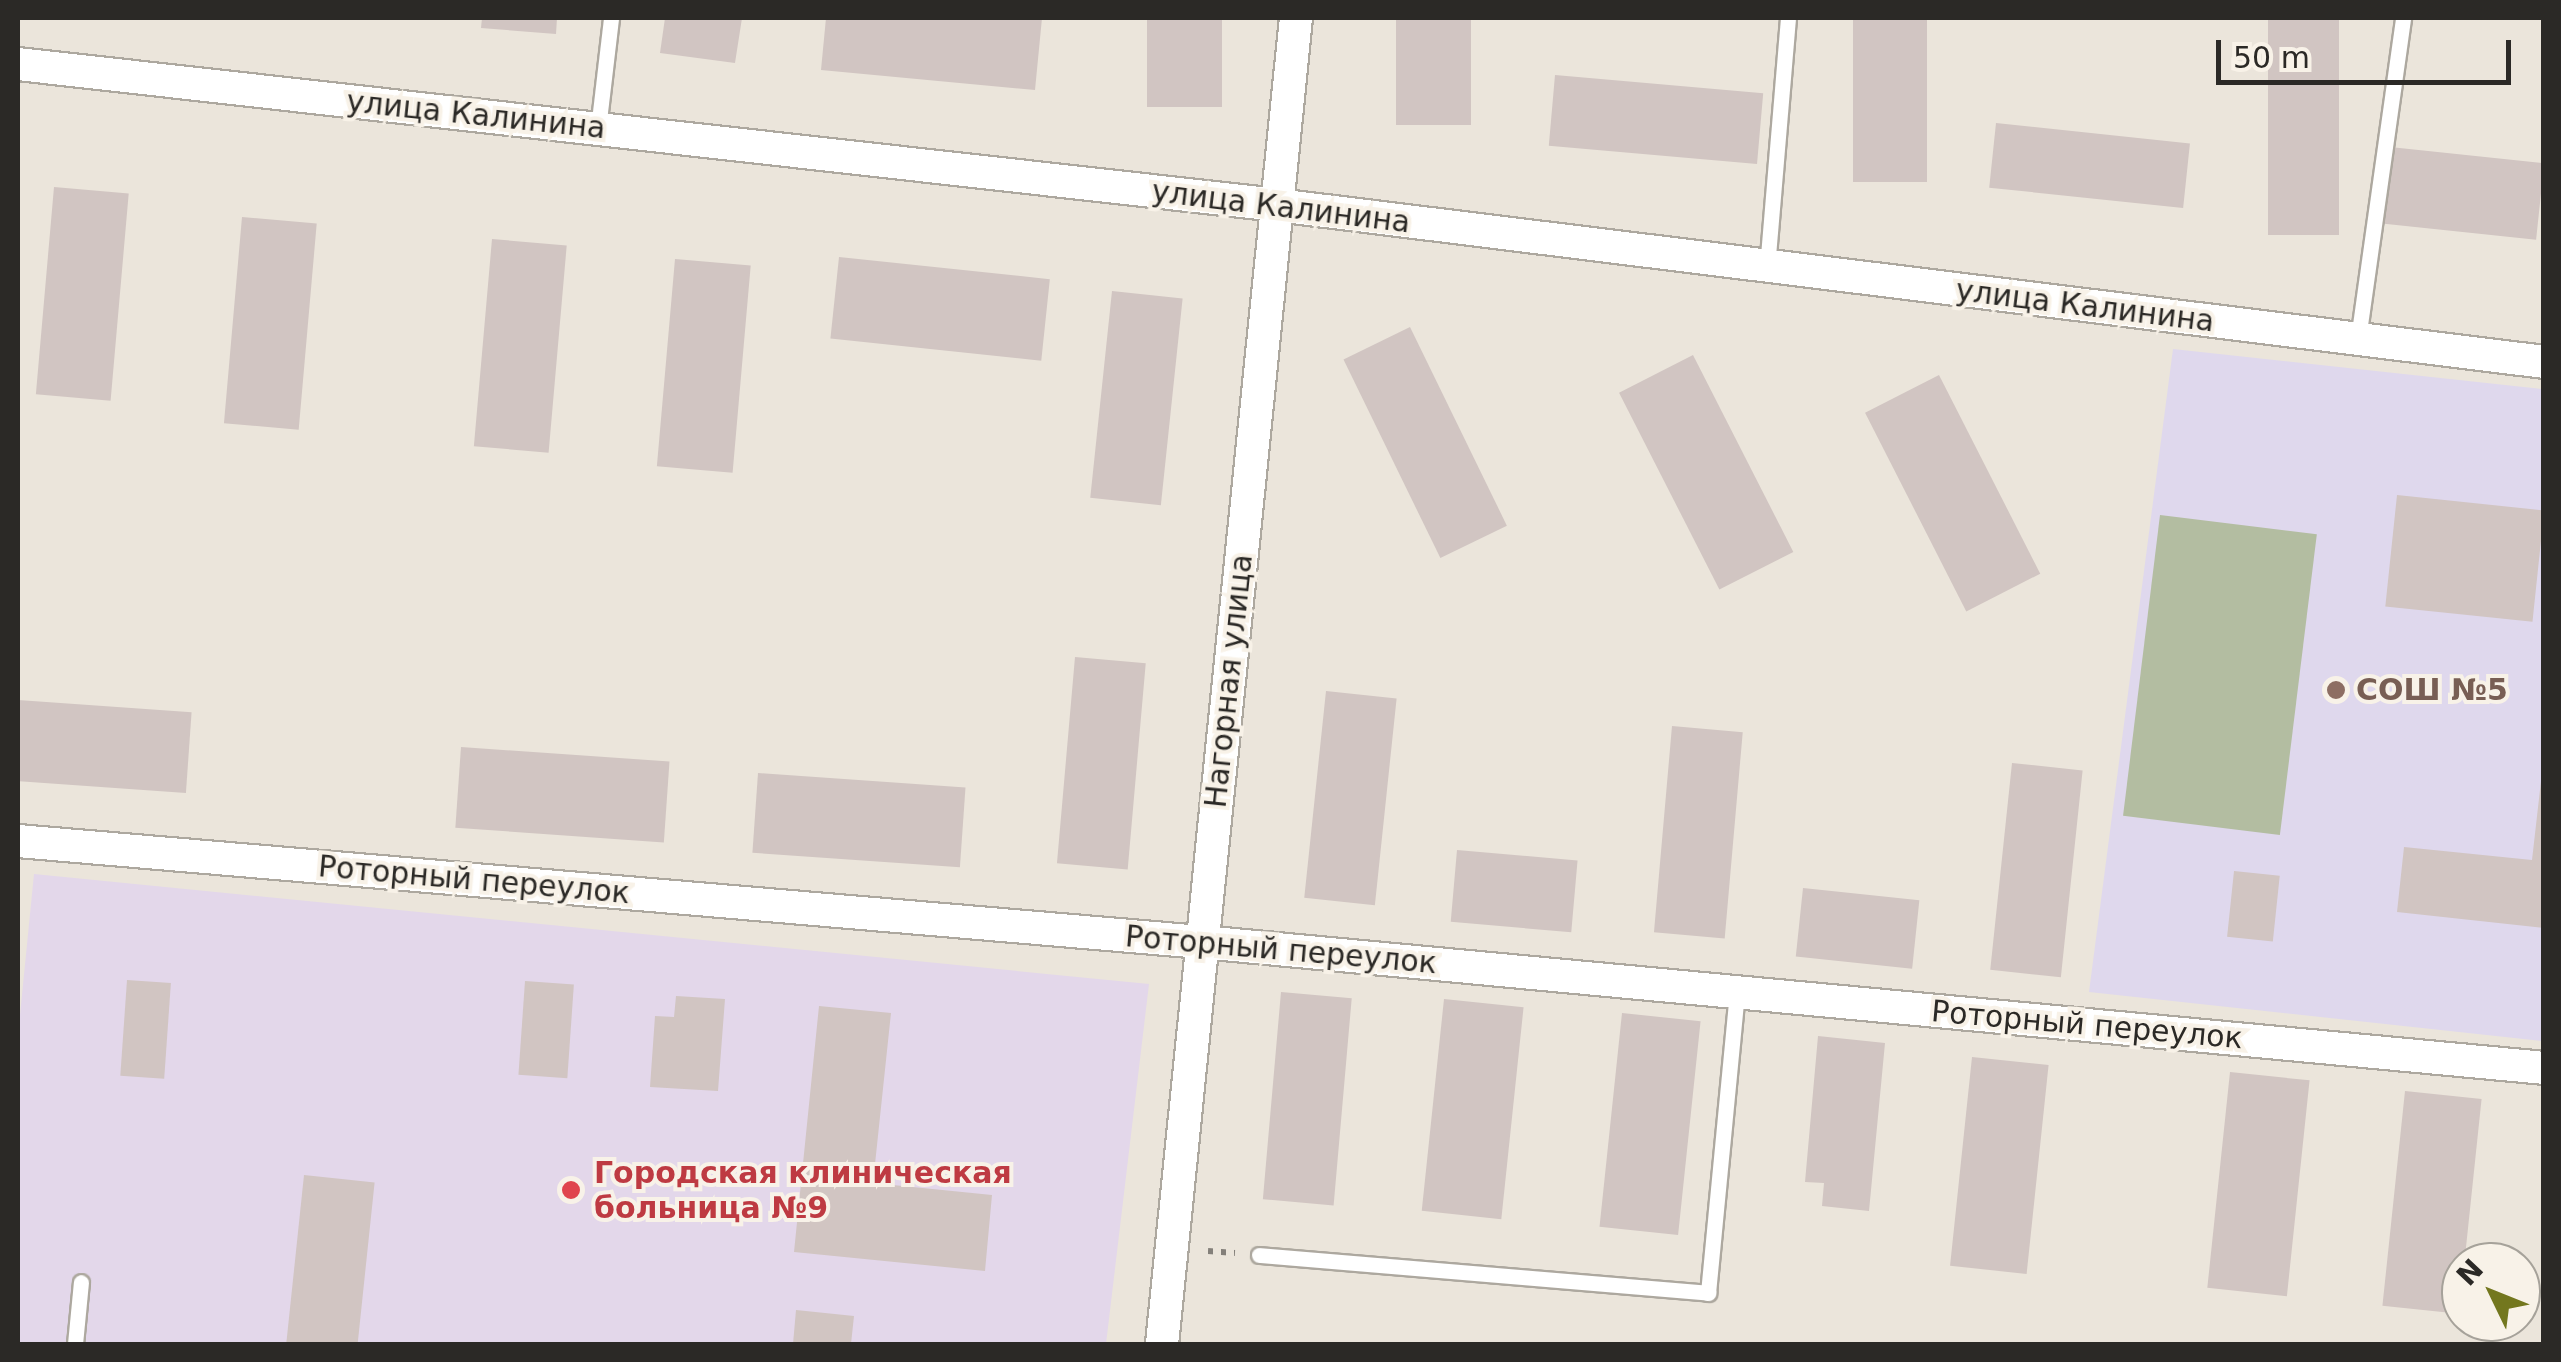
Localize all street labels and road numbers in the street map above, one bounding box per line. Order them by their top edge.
street label: улица Калинина [345,83,607,147]
street label: улица Калинина [1150,173,1412,241]
street label: улица Калинина [1954,272,2216,340]
street label: Нагорная улица [1198,552,1260,810]
street label: Роторный переулок [317,848,631,912]
street label: Роторный переулок [1124,918,1438,982]
street label: Роторный переулок [1930,993,2244,1057]

